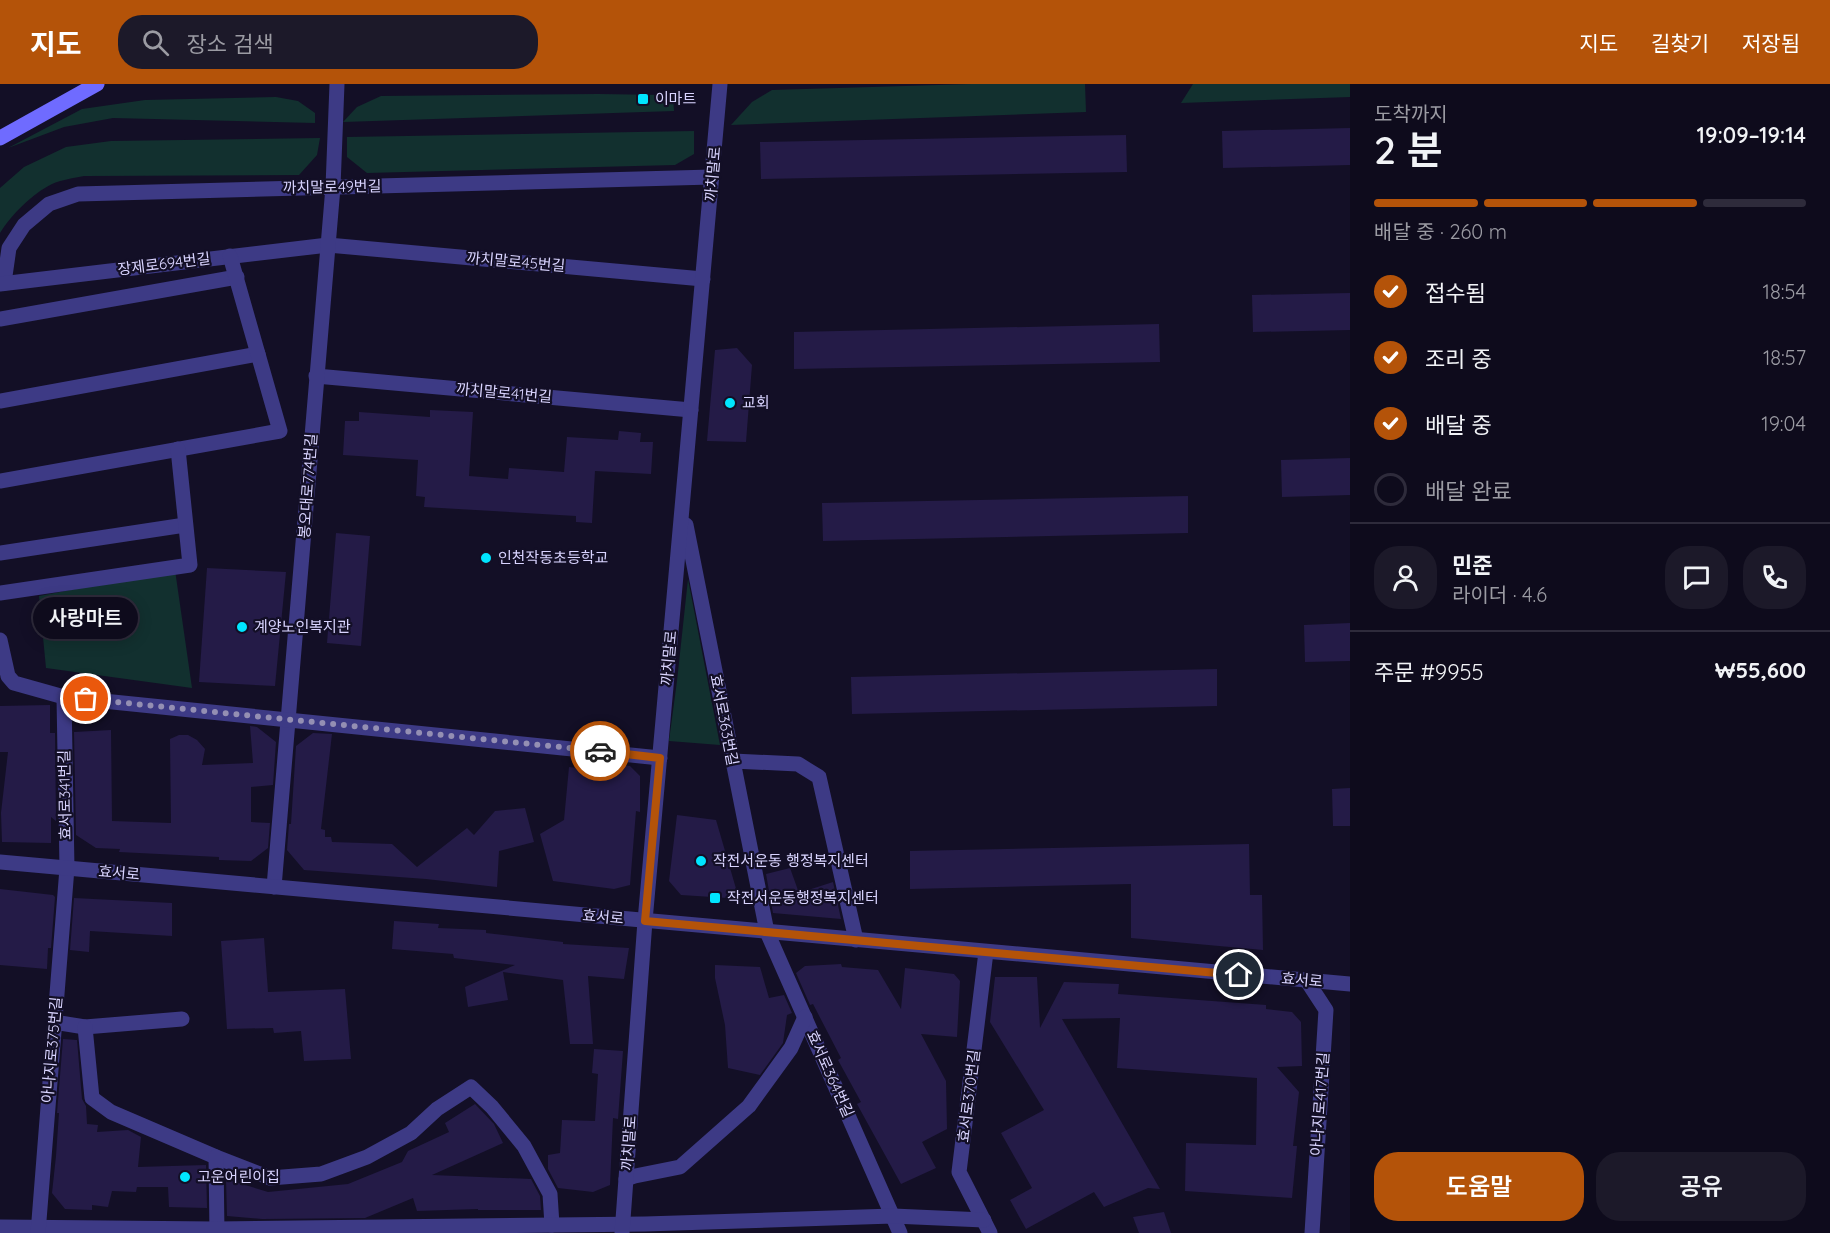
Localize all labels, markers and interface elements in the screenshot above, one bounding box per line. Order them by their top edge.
search box [118,15,538,69]
text: 지도 [30,26,82,61]
icon: search [139,26,172,59]
text: 장소 검색 [187,30,274,58]
text: 지도 [1579,30,1618,56]
text: 길찾기 [1651,30,1709,56]
text: 저장됨 [1742,30,1800,56]
place label: 이마트 [655,89,697,108]
marker: 이마트 [636,92,650,106]
text: 도착까지 [1374,101,1448,126]
text: 19:09–19:14 [1697,121,1806,149]
text: 2 분 [1374,125,1443,174]
street label: 까치말로 [701,146,724,202]
street label: 까치말로49번길 [282,176,382,197]
text: 배달 중 · 260 m [1374,219,1507,244]
street label: 장제로694번길 [116,248,211,279]
street label: 까치말로45번길 [466,248,566,275]
icon: check [1374,275,1407,308]
text: 접수됨 [1425,279,1486,307]
text: 18:54 [1763,279,1806,304]
icon: check [1374,341,1407,374]
text: 조리 중 [1425,345,1492,373]
text: 18:57 [1763,345,1806,370]
street label: 까치말로41번길 [455,379,553,406]
place label: 교회 [742,393,770,412]
marker: 교회 [723,396,737,410]
icon: check [1374,407,1407,440]
text: 배달 중 [1425,411,1492,439]
text: 19:04 [1761,411,1806,436]
street label: 봉오대로774번길 [294,433,321,539]
text: 배달 완료 [1425,477,1512,505]
button: person [1374,546,1437,609]
button: chat [1665,546,1728,609]
button: phone [1743,546,1806,609]
place label: 인천작동초등학교 [498,548,608,567]
marker: 인천작동초등학교 [479,551,493,565]
text: 민준 [1452,551,1492,579]
text: 라이더 · 4.6 [1452,582,1547,607]
callout: 사랑마트 [34,597,138,639]
text: 사랑마트 [49,605,122,630]
place label: 계양노인복지관 [254,617,351,636]
marker: 계양노인복지관 [235,620,249,634]
street label: 까치말로 [657,630,680,686]
text: ₩55,600 [1715,656,1806,684]
text: 주문 #9955 [1374,658,1483,686]
pin [60,673,111,724]
street label: 효서로363번길 [706,673,743,767]
icon: bag [69,682,102,715]
courier [570,721,630,781]
icon: car [584,735,617,768]
street label: 효서로341번길 [54,750,75,840]
place label: 작전서운동 행정복지센터 [713,851,869,870]
marker: 작전서운동 행정복지센터 [694,854,708,868]
street label: 효서로 [98,861,140,884]
place label: 작전서운동행정복지센터 [727,888,879,907]
marker: 작전서운동행정복지센터 [708,891,722,905]
street label: 효서로 [582,905,624,928]
pin [1213,949,1264,1000]
icon: home [1222,958,1255,991]
street label: 효서로 [1281,968,1323,991]
street label: 아나지로375번길 [37,996,66,1104]
street label: 효서로364번길 [803,1027,858,1120]
street label: 효서로370번길 [953,1048,984,1143]
street label: 아나지로417번길 [1306,1052,1333,1156]
street label: 까치말로 [617,1115,640,1171]
button: 도움말 [1374,1152,1584,1221]
button: 공유 [1596,1152,1806,1221]
place label: 고운어린이집 [197,1167,280,1186]
marker: 고운어린이집 [178,1170,192,1184]

